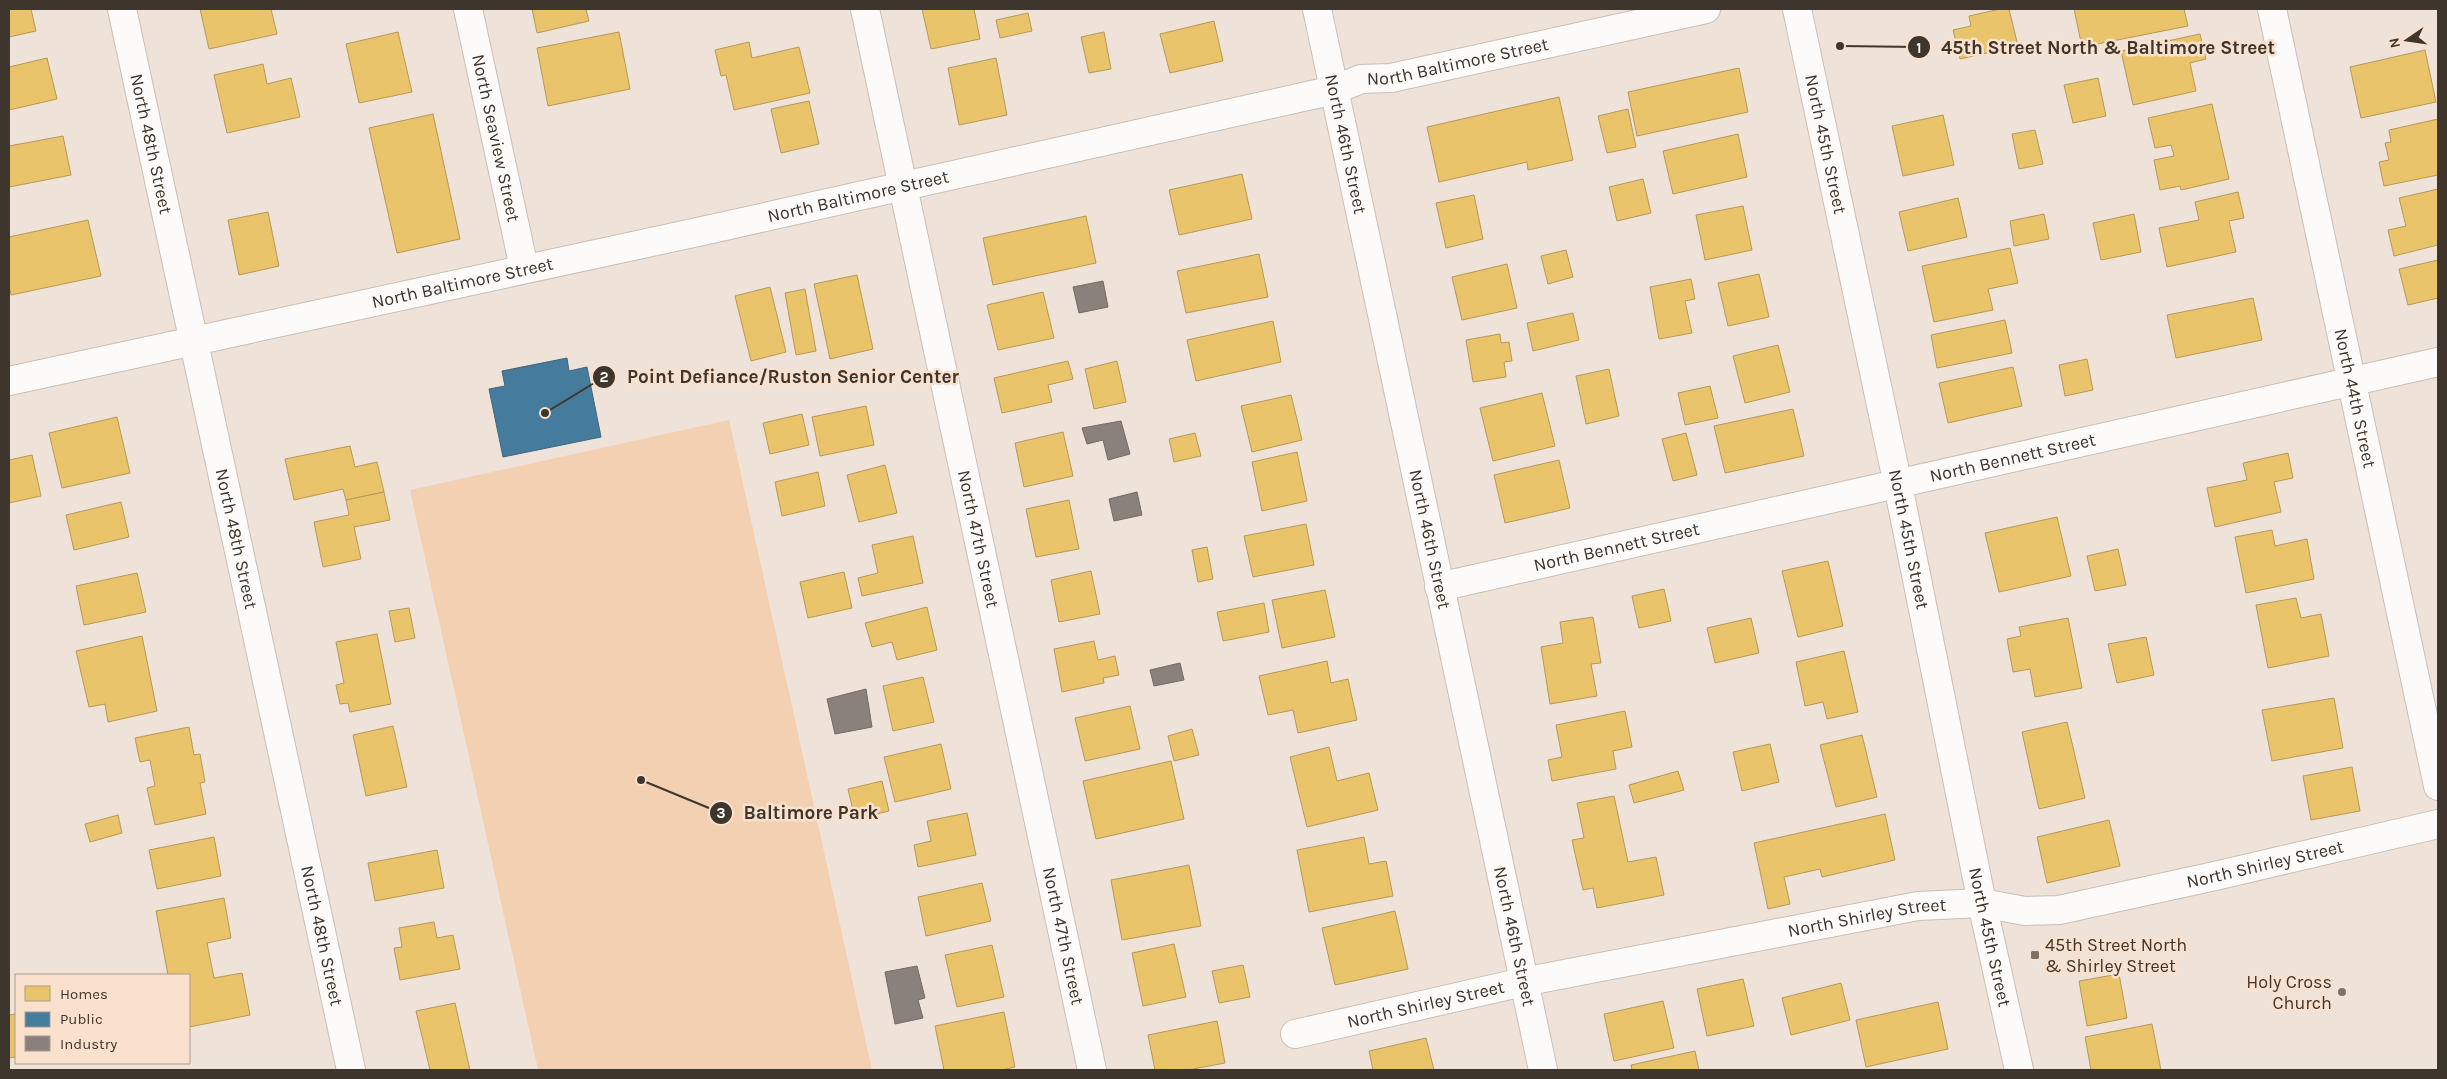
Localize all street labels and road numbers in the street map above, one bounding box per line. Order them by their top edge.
street label: North Baltimore Street [1366,33,1551,90]
street label: North Seaview Street [467,52,525,224]
street label: North 48th Street [125,72,177,216]
street label: North 46th Street [1320,72,1371,216]
street label: North 45th Street [1800,72,1851,216]
street label: North Baltimore Street [765,165,951,227]
street label: North Baltimore Street [370,253,556,313]
street label: North 44th Street [2330,326,2381,470]
street label: North Bennett Street [1928,428,2098,487]
street label: North 48th Street [210,467,262,611]
street label: North 46th Street [1404,467,1456,611]
street label: North 45th Street [1884,467,1934,611]
street label: North 47th Street [953,468,1004,610]
street label: North Bennett Street [1532,518,1702,576]
street label: North Shirley Street [2184,835,2346,893]
street label: North 48th Street [296,863,348,1008]
street label: North 46th Street [1489,864,1540,1008]
street label: North 47th Street [1038,865,1089,1007]
street label: North 45th Street [1964,865,2016,1009]
street label: North Shirley Street [1786,894,1947,942]
street label: North Shirley Street [1345,976,1507,1033]

